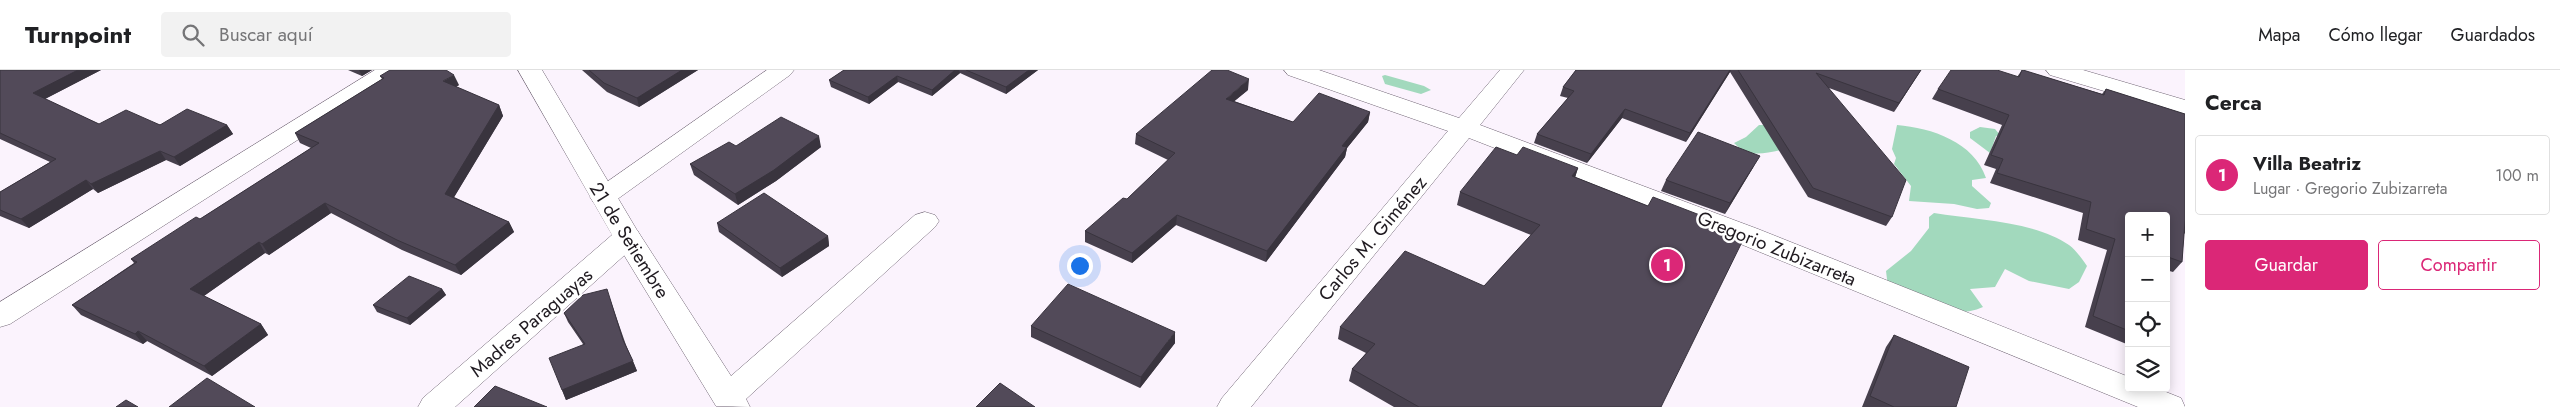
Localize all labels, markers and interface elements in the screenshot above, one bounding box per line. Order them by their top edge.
search box [161,12,511,57]
text: Turnpoint [25,17,131,52]
icon: search [179,21,207,49]
text: Buscar aquí [219,21,313,48]
text: Mapa [2258,22,2300,48]
text: Cómo llegar [2328,22,2423,48]
text: Guardados [2451,22,2535,48]
text: Cerca [2205,88,2262,118]
text: Villa Beatriz [2253,150,2361,177]
text: 1 [2218,164,2226,187]
text: 100 m [2495,164,2539,187]
street label: Carlos M. Giménez [1312,170,1433,307]
street label: 21 de Setiembre [583,177,676,304]
text: Lugar · Gregorio Zubizarreta [2253,177,2447,200]
street label: Gregorio Zubizarreta [1693,204,1860,293]
map controls [2125,212,2170,392]
button: + [2125,212,2170,257]
button: Guardar [2205,240,2368,290]
button: Compartir [2378,240,2540,290]
pin: 1 [1651,246,1683,284]
your location [1067,253,1093,279]
button: − [2125,257,2170,302]
street label: Madres Paraguayas [464,261,599,383]
button: locate [2125,302,2170,347]
button: layers [2125,347,2170,392]

